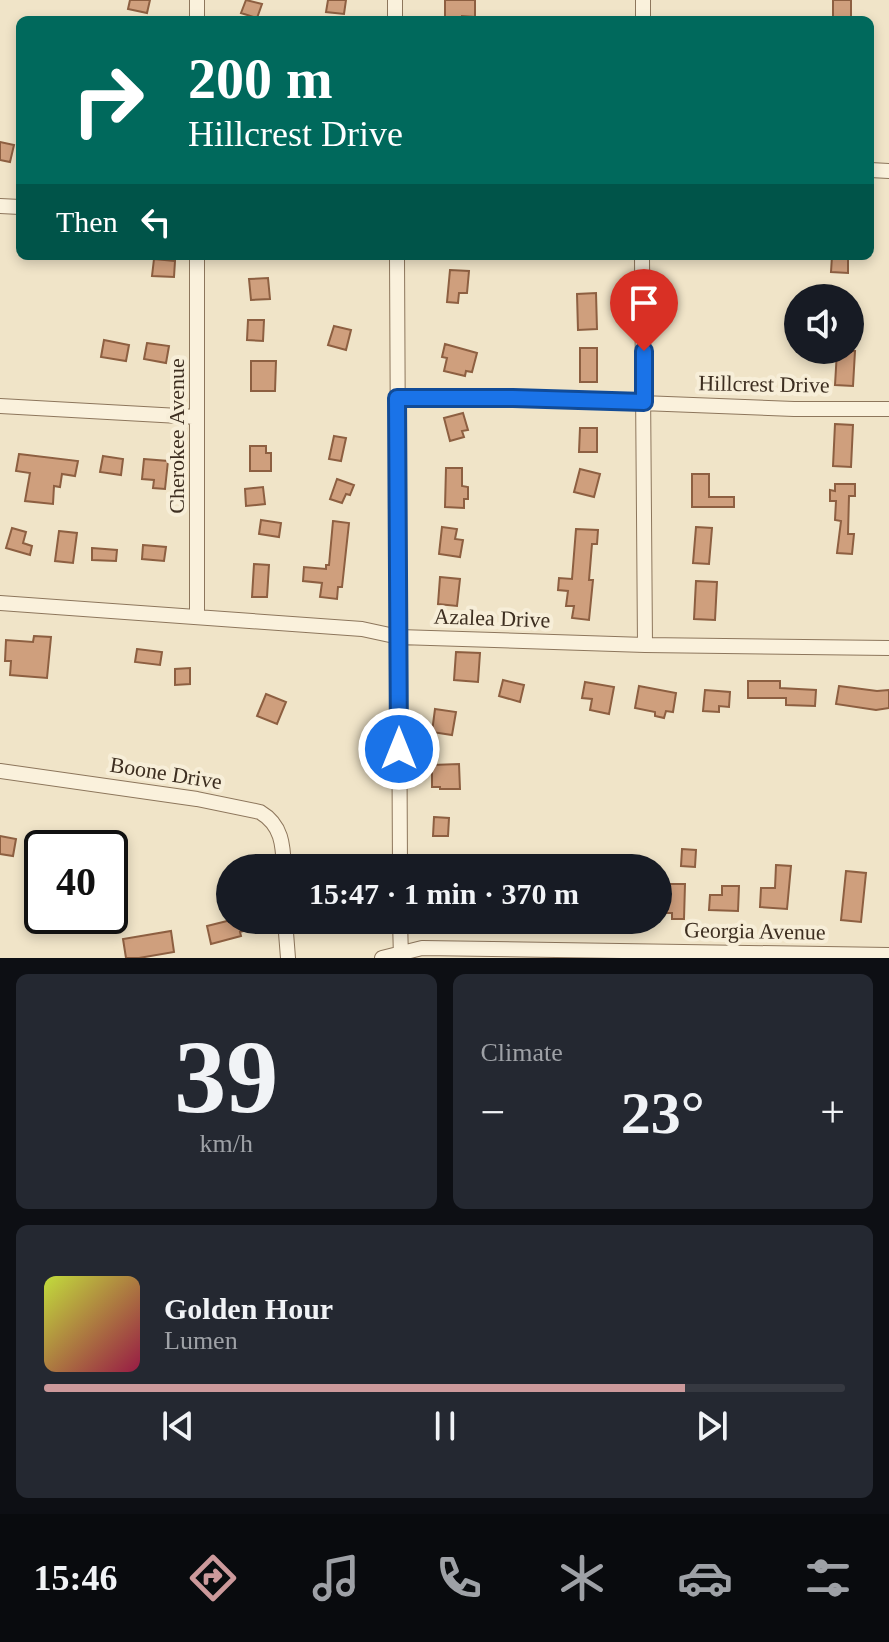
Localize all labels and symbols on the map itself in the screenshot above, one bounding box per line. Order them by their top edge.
pin [610,269,678,351]
street label: Cherokee Avenue [164,358,189,514]
street label: Hillcrest Drive [698,370,830,398]
street label: Azalea Drive [433,603,551,633]
position arrow [357,707,441,791]
street label: Boone Drive [108,752,224,794]
speed limit sign: 40 [24,830,128,934]
street label: Georgia Avenue [684,917,826,945]

